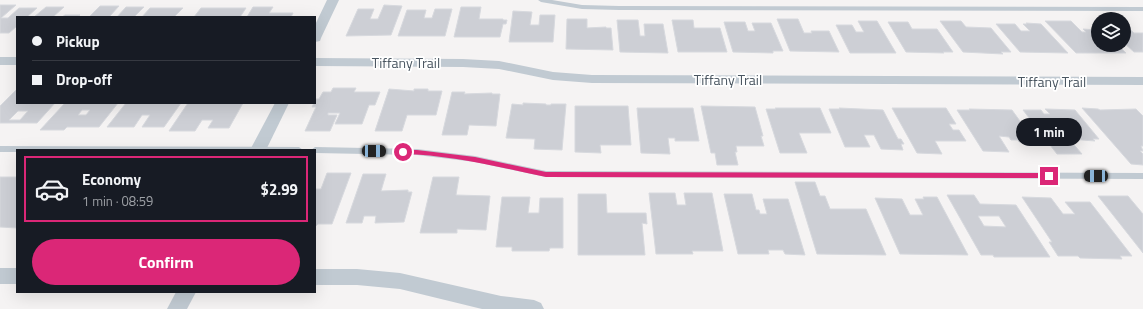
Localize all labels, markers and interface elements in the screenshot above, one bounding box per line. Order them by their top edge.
map controls [1091,12,1131,52]
button: layers [1091,12,1131,52]
text: Pickup [56,30,100,53]
street label: Tiffany Trail [372,52,440,73]
text: Drop-off [56,68,112,91]
street label: Tiffany Trail [694,69,762,90]
street label: Tiffany Trail [1018,71,1086,92]
callout: 1 min [1016,118,1082,146]
text: 1 min [1033,122,1065,142]
route start [394,143,412,161]
car [362,145,386,157]
route end [1040,167,1058,185]
text: Economy [82,168,141,191]
car [1084,170,1108,182]
icon: car [34,171,70,207]
text: $2.99 [261,178,298,201]
text: 1 min · 08:59 [82,191,153,211]
button: Confirm [32,239,300,285]

